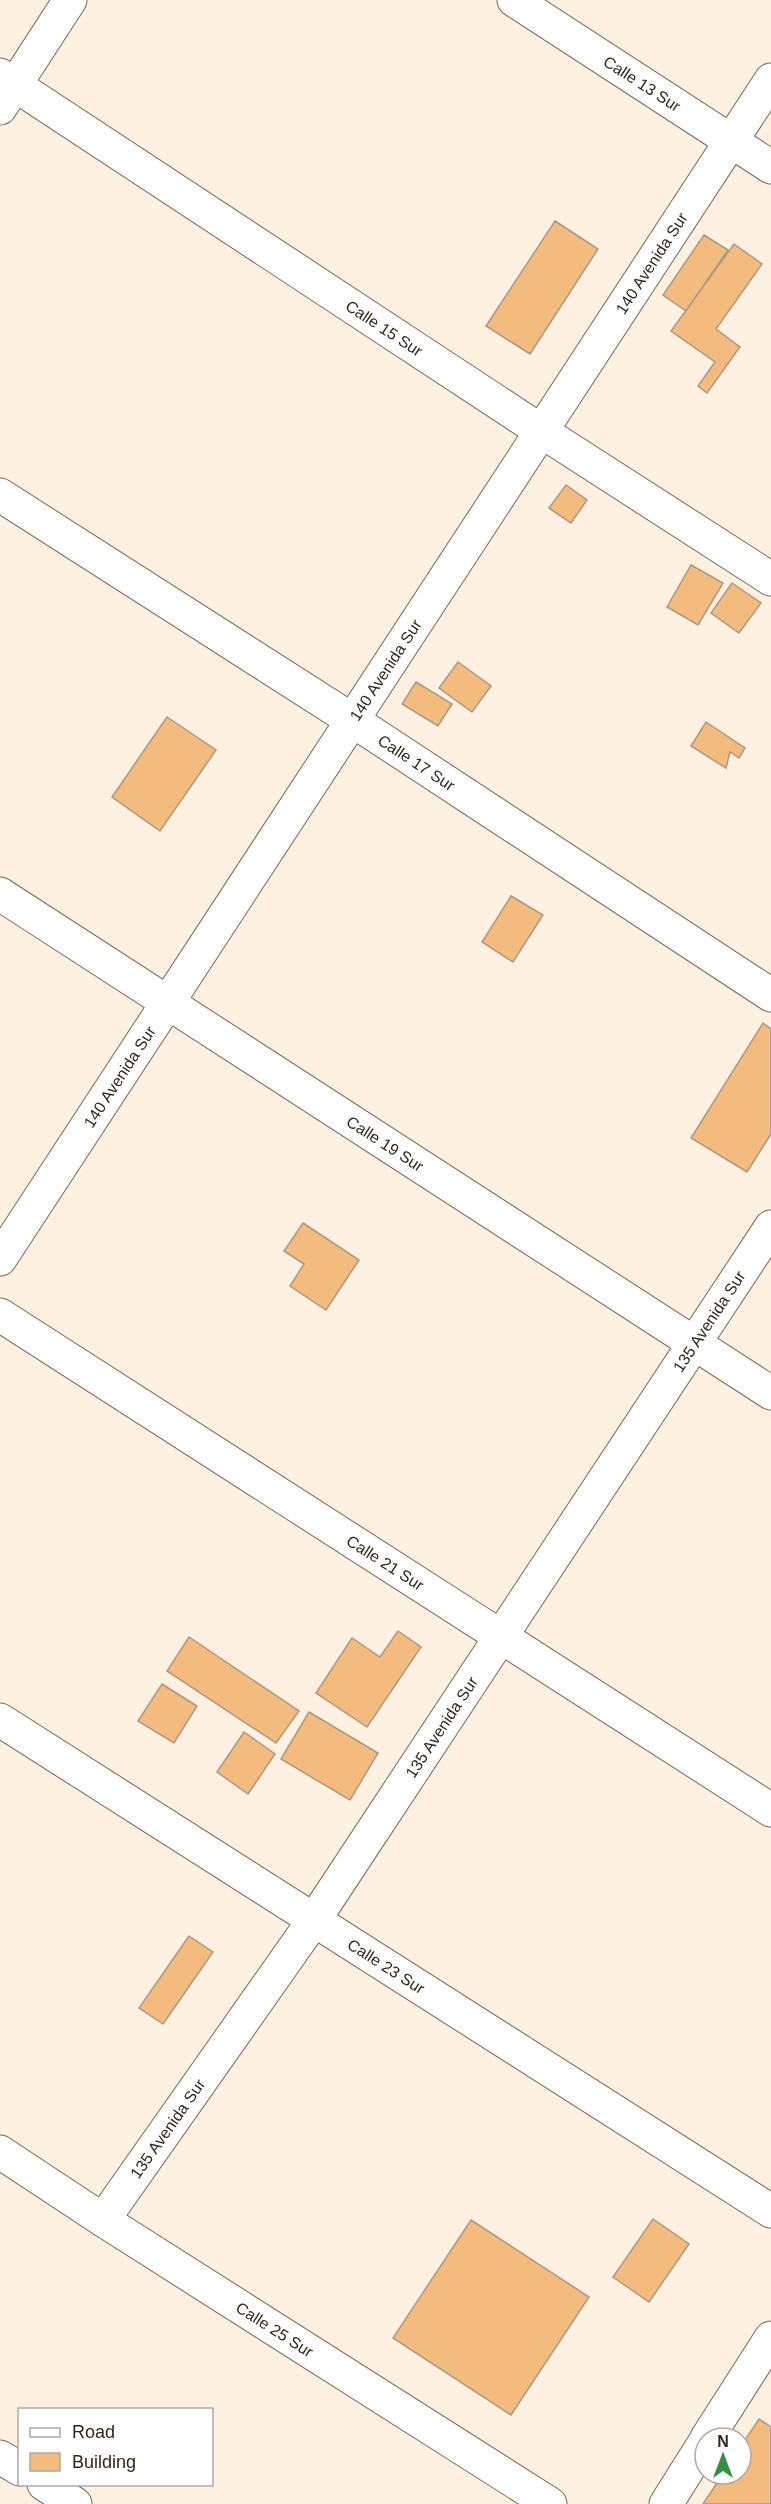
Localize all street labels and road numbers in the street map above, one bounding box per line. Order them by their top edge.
street label: Calle 13 Sur [601,52,684,115]
street label: 140 Avenida Sur [612,209,691,317]
street label: Calle 15 Sur [343,297,426,360]
street label: 140 Avenida Sur [346,616,425,724]
street label: Calle 17 Sur [375,731,459,794]
street label: 140 Avenida Sur [80,1022,159,1130]
street label: Calle 19 Sur [344,1112,428,1175]
street label: 135 Avenida Sur [669,1267,749,1375]
street label: Calle 21 Sur [344,1531,428,1594]
street label: 135 Avenida Sur [402,1673,481,1781]
street label: Calle 23 Sur [345,1935,429,1997]
street label: 135 Avenida Sur [127,2075,208,2181]
street label: Calle 25 Sur [233,2298,317,2360]

